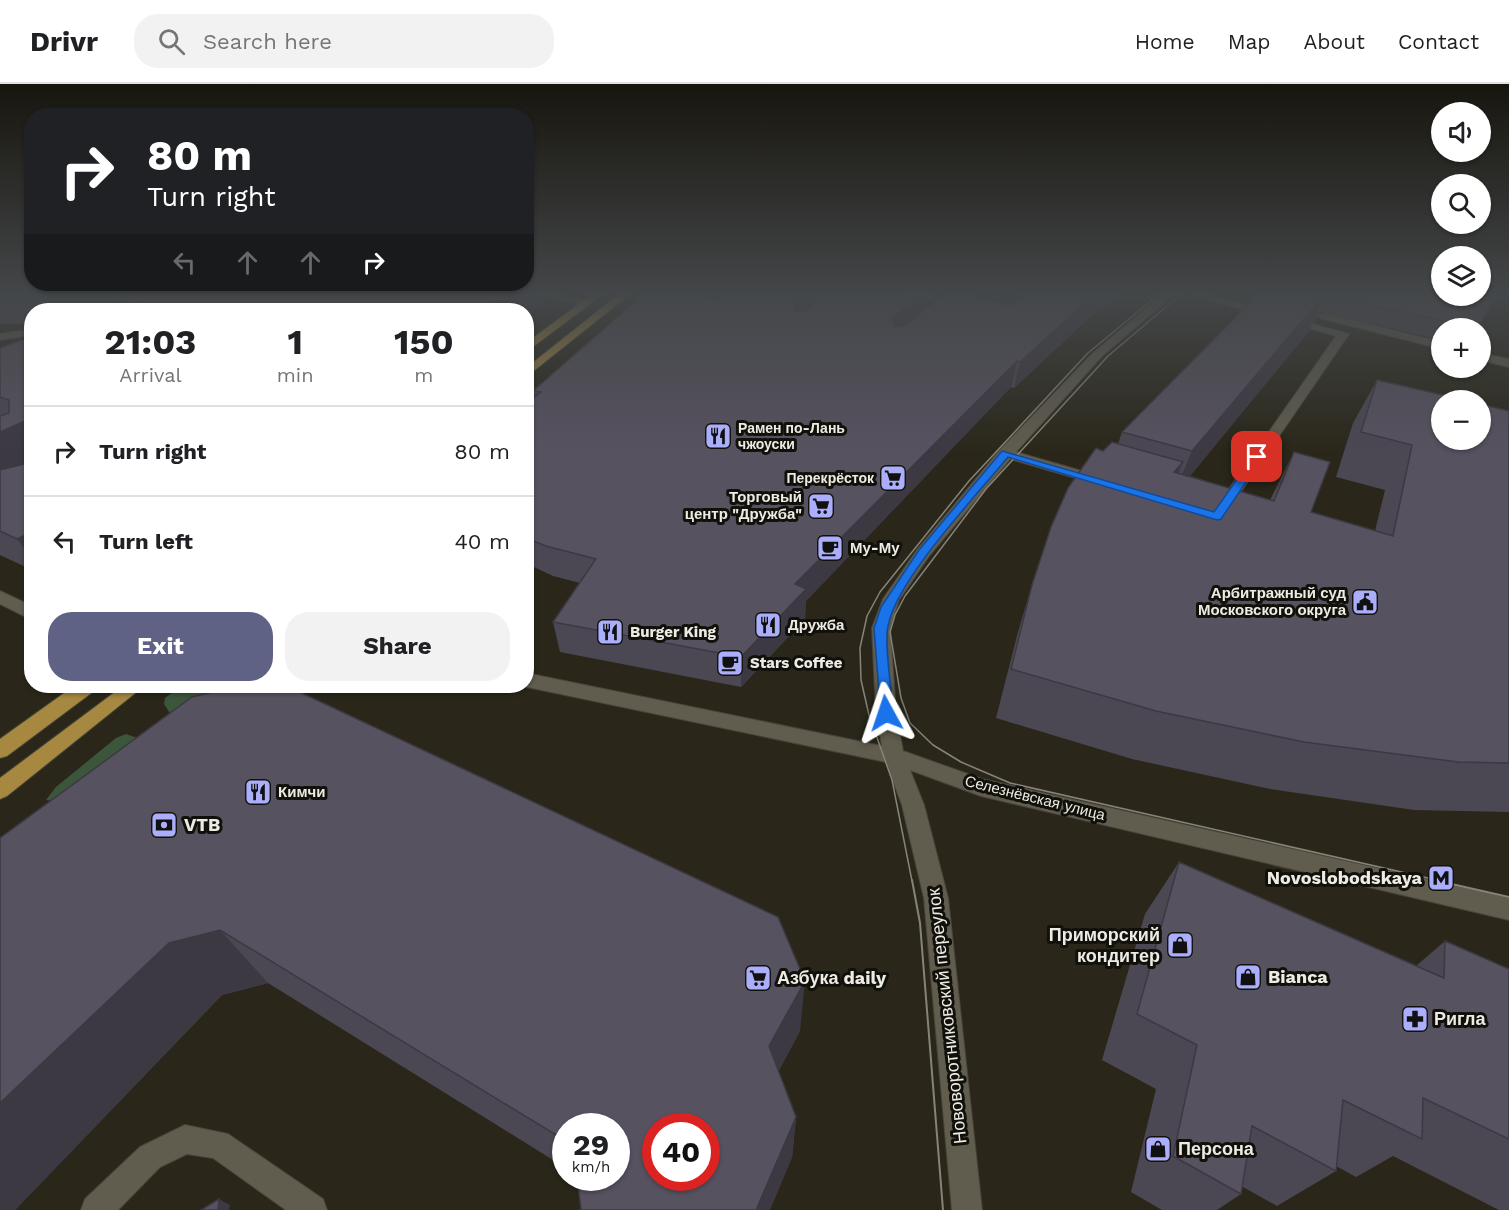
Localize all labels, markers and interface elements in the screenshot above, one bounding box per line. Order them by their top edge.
search box [134,14,554,68]
text: Drivr [30,25,98,58]
icon: search [155,25,188,58]
text: Search here [203,29,332,54]
text: Home [1135,29,1195,54]
text: Map [1228,29,1271,54]
text: About [1304,29,1365,54]
text: Contact [1398,29,1479,54]
map controls [1431,102,1491,450]
button: sound [1431,102,1491,162]
text: 80 m [147,131,252,180]
icon: right [48,132,126,210]
button: search [1431,174,1491,234]
text: Turn right [147,181,276,213]
icon: left [168,246,201,279]
icon: ahead [231,246,264,279]
icon: ahead [294,246,327,279]
icon: right [357,246,390,279]
button: layers [1431,246,1491,306]
button: + [1431,318,1491,378]
text: 21:03 [104,321,196,363]
text: 1 [287,321,303,363]
text: 150 [394,321,454,363]
text: Arrival [119,363,182,387]
text: min [277,363,314,387]
text: m [414,363,433,387]
button: − [1431,390,1491,450]
place label: Рамен по-Лань чжоуски [738,420,845,452]
restaurant icon: Рамен по-Лань чжоуски [703,421,733,451]
pin [1231,431,1282,482]
icon: right [48,435,81,468]
text: Turn right [99,439,206,464]
text: 80 m [454,439,510,464]
icon: arrive [1240,440,1273,473]
supermarket icon: Перекрёсток [878,463,908,493]
place label: Перекрёсток [786,470,875,486]
place label: Торговый центр "Дружба" [685,488,802,523]
supermarket icon: Торговый центр "Дружба" [806,491,836,521]
icon: left [48,525,81,558]
text: Turn left [99,529,193,554]
text: 40 m [454,529,510,554]
cafe icon: Му-Му [815,533,845,563]
place label: Му-Му [850,539,900,557]
place label: Арбитражный суд Московского округа [1198,584,1347,619]
public building icon: Арбитражный суд Московского округа [1350,587,1380,617]
restaurant icon: Дружба [753,610,783,640]
button: Exit [48,612,273,681]
button: Share [285,612,510,681]
place label: Дружба [788,616,845,634]
restaurant icon: Burger King [595,617,625,647]
place label: Burger King [630,623,717,641]
cafe icon: Stars Coffee [715,648,745,678]
place label: Stars Coffee [750,654,843,672]
position arrow [854,681,918,745]
street label: Селезнёвская улица [963,772,1108,824]
restaurant icon: Кимчи [243,777,273,807]
place label: Кимчи [278,783,325,801]
bank icon: VTB [149,810,179,840]
place label: VTB [184,814,220,835]
metro station icon: Novoslobodskaya [1426,863,1456,893]
place label: Novoslobodskaya [1267,867,1423,888]
street label: Нововоротниковский переулок [923,887,970,1145]
place label: Приморский кондитер [1049,924,1160,966]
shop icon: Приморский кондитер [1165,930,1195,960]
shop icon: Bianca [1233,962,1263,992]
supermarket icon: Азбука daily [743,963,773,993]
place label: Bianca [1268,966,1328,987]
place label: Азбука daily [777,967,887,988]
pharmacy icon: Ригла [1400,1004,1430,1034]
place label: Ригла [1434,1008,1487,1029]
speed limit sign: 40 [642,1113,720,1191]
text: 29 [573,1127,609,1162]
shop icon: Персона [1143,1134,1173,1164]
place label: Персона [1178,1138,1255,1159]
text: km/h [572,1158,610,1176]

